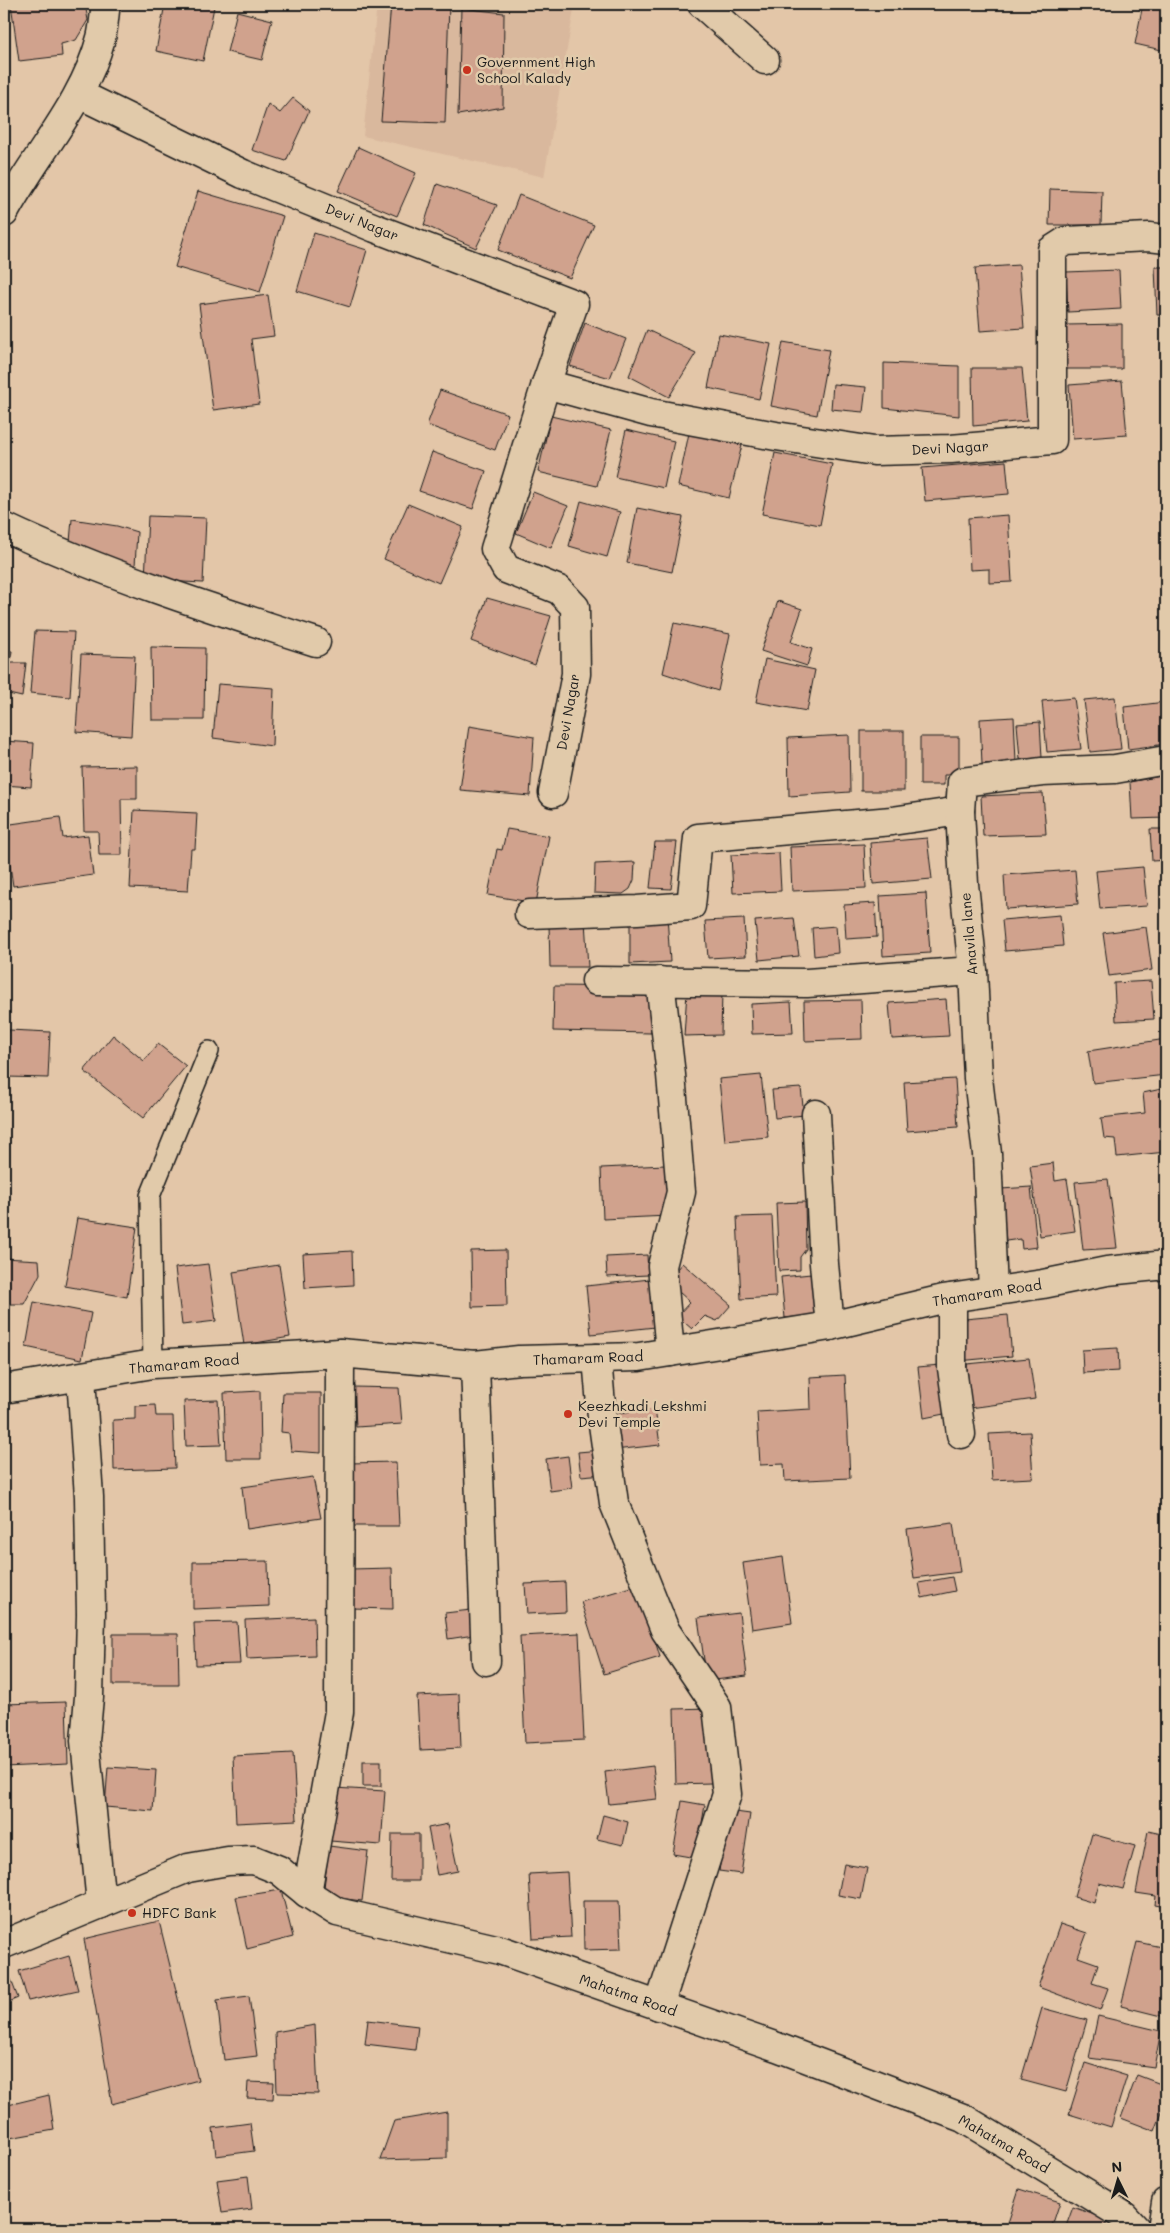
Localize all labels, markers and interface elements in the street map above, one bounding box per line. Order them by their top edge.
place label: Government High School Kalady [477,52,595,87]
marker: Government High School Kalady [461,64,473,76]
street label: Devi Nagar [323,198,402,245]
street label: Devi Nagar [911,436,989,459]
street label: Devi Nagar [551,672,584,752]
street label: Anavila lane [955,892,982,976]
street label: Thamaram Road [931,1274,1043,1311]
street label: Thamaram Road [532,1346,644,1369]
street label: Thamaram Road [128,1349,240,1378]
place label: Keezhkadi Lekshmi Devi Temple [578,1396,707,1431]
marker: Keezhkadi Lekshmi Devi Temple [562,1408,574,1420]
place label: HDFC Bank [142,1903,217,1922]
marker: HDFC Bank [126,1907,138,1919]
street label: Mahatma Road [577,1969,680,2020]
street label: Mahatma Road [955,2110,1053,2177]
north arrow [1092,2156,1142,2206]
text: N [1111,2157,1123,2176]

